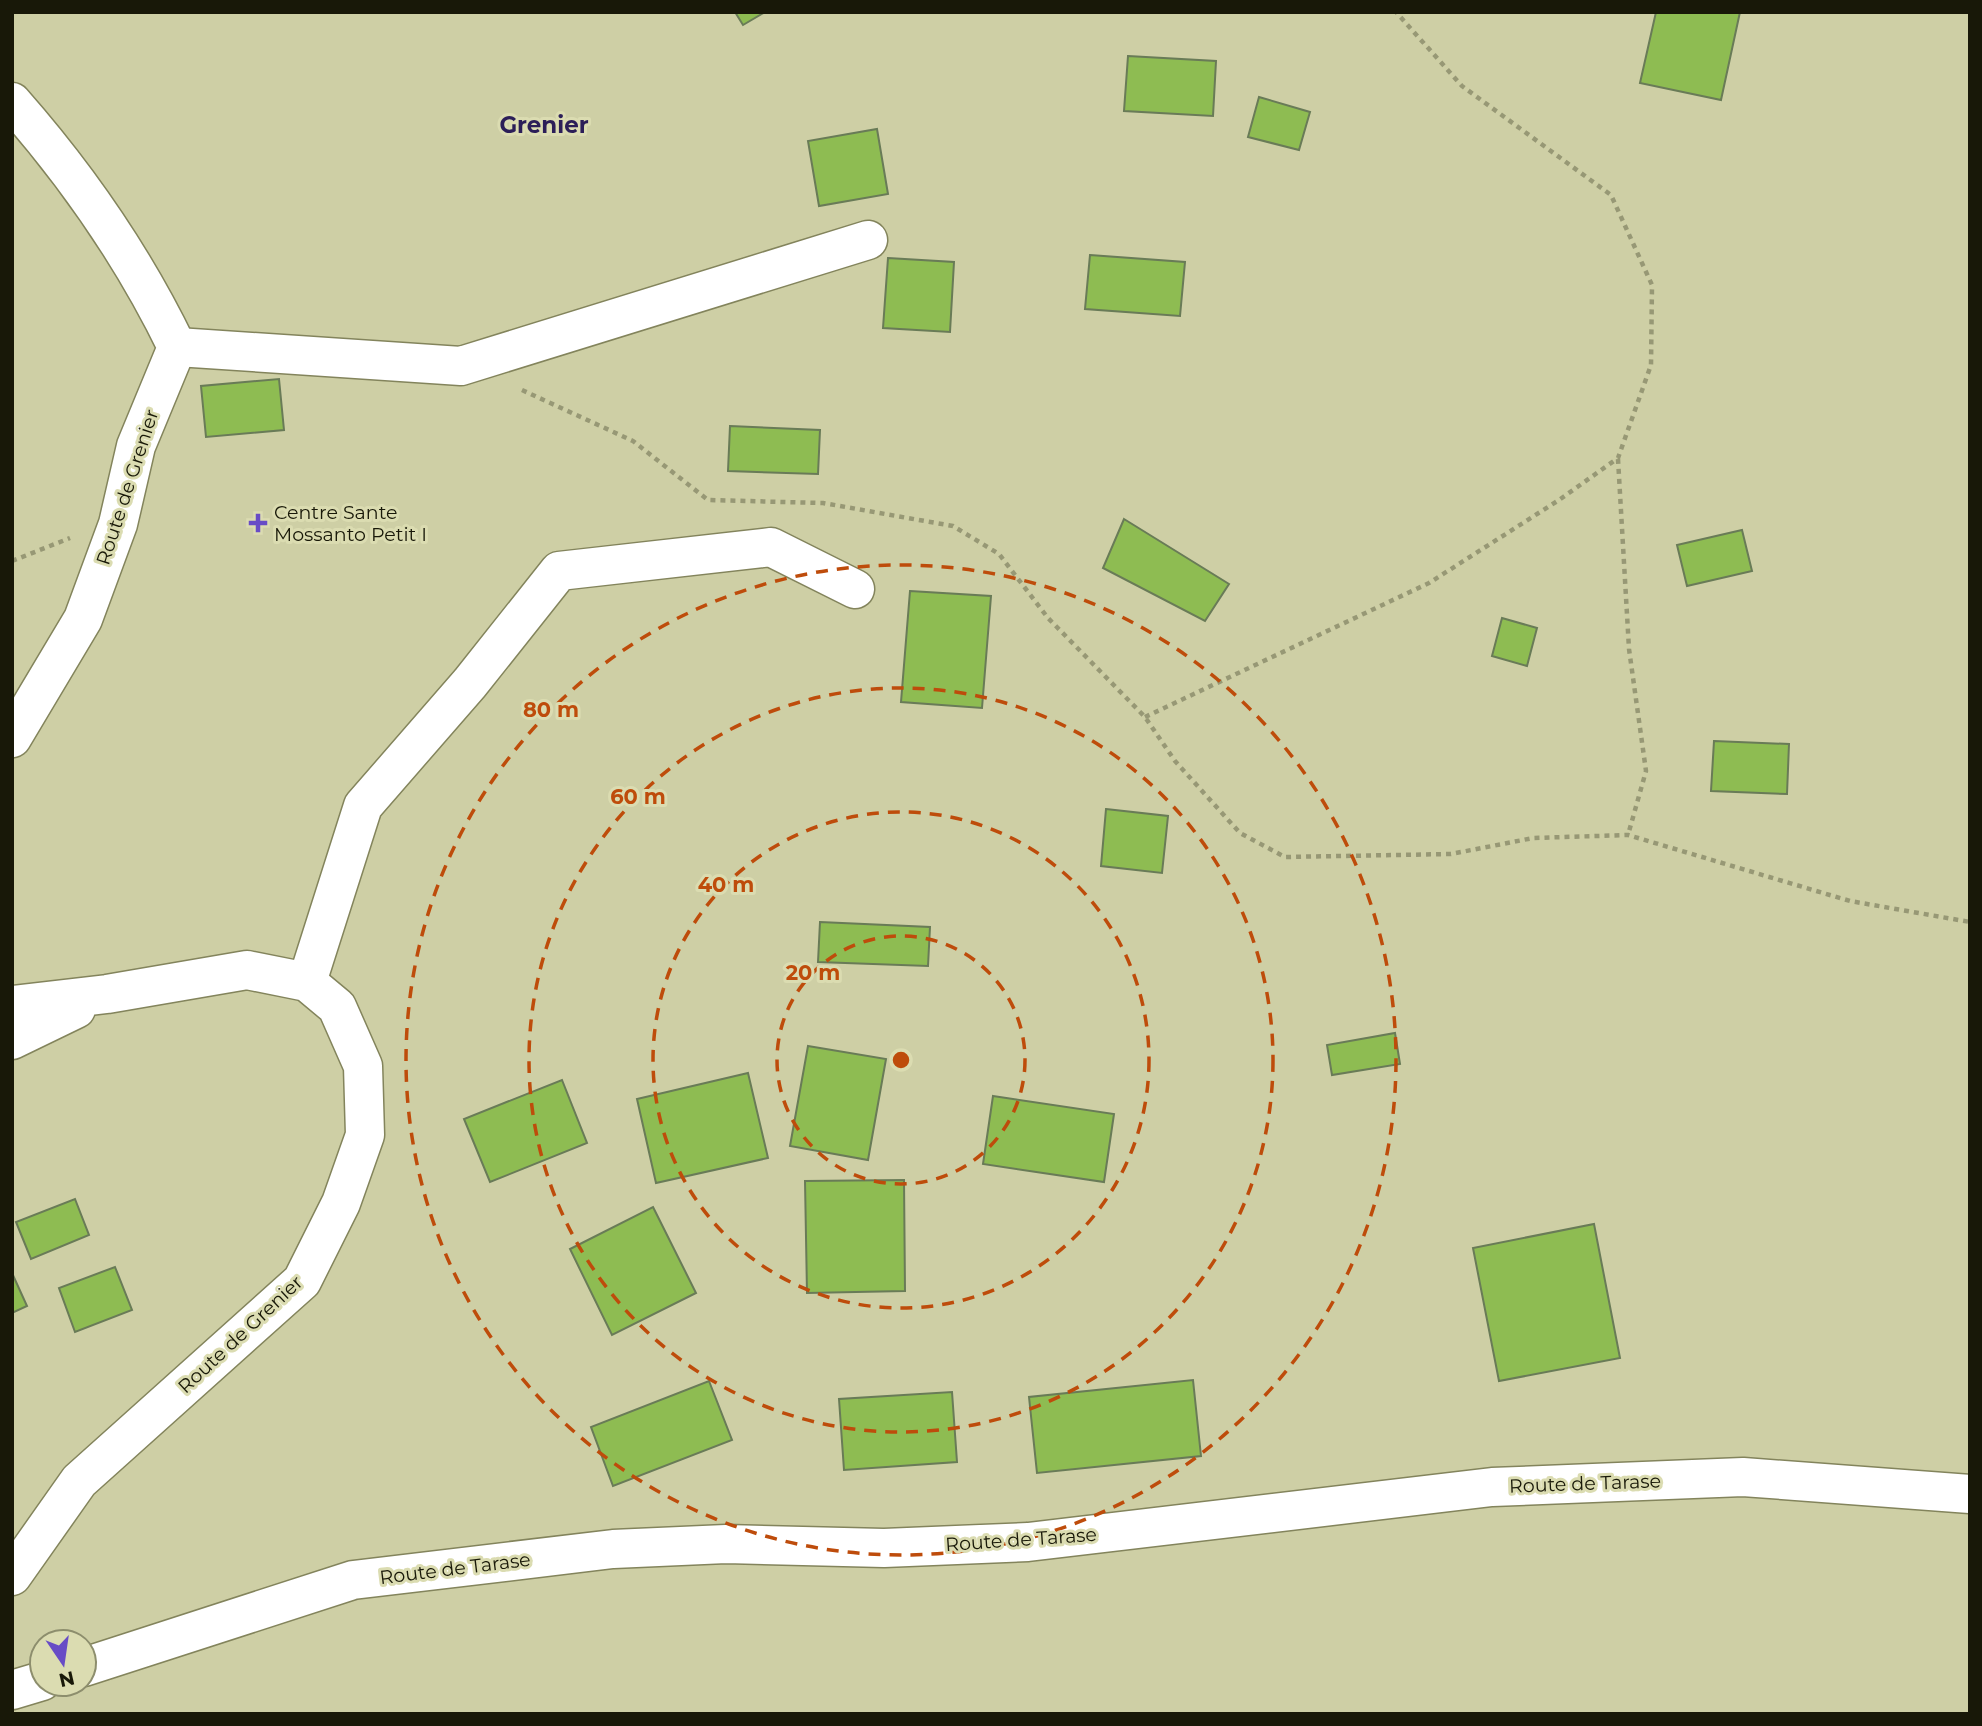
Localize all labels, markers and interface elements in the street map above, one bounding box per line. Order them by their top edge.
district label: Grenier [499,111,589,139]
street label: Route de Grenier [91,406,163,568]
place label: Centre Sante Mossanto Petit I [274,501,427,546]
marker: Centre Sante Mossanto Petit I [248,513,268,533]
text: 80 m [523,697,579,722]
text: 60 m [610,784,666,809]
text: 40 m [698,872,754,897]
text: 20 m [786,960,840,985]
centre of rings [889,1048,913,1072]
street label: Route de Grenier [173,1271,307,1398]
street label: Route de Tarase [1509,1469,1661,1498]
street label: Route de Tarase [944,1523,1098,1556]
street label: Route de Tarase [378,1548,532,1589]
north arrow [28,1628,98,1698]
text: N [57,1666,77,1692]

